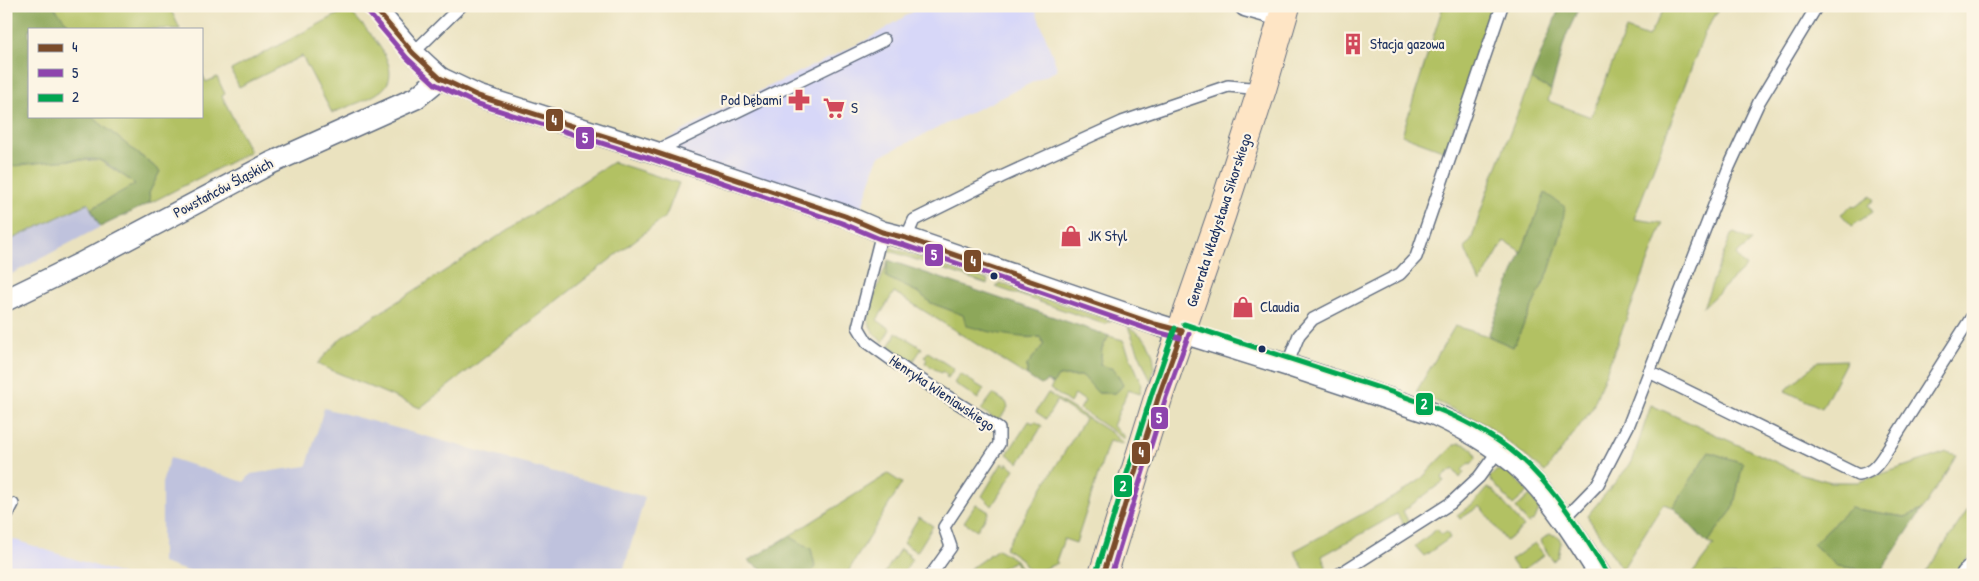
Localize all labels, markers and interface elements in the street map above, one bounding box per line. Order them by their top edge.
legend [28,28,202,118]
building icon: Stacja gazowa [1340,31,1366,57]
place label: Stacja gazowa [1370,33,1445,54]
text: 4 [72,36,78,57]
text: 5 [72,62,79,83]
text: 2 [72,86,79,107]
pharmacy icon: Pod Dębami [786,87,812,113]
place label: Pod Dębami [721,89,782,110]
supermarket icon: S [821,95,847,121]
place label: S [851,97,858,118]
line badge: 4 [545,108,564,132]
text: 4 [551,110,557,129]
line badge: 5 [575,126,595,150]
text: 5 [582,128,588,147]
street label: Generała Władysława Sikorskiego [1180,130,1257,309]
street label: Powstańców Śląskich [169,152,276,223]
shop icon: JK Styl [1058,223,1084,249]
place label: JK Styl [1088,225,1127,246]
line badge: 5 [924,243,944,267]
text: 5 [931,245,937,264]
line badge: 4 [963,249,982,273]
text: 4 [970,251,976,270]
unlabelled marker [989,271,999,281]
shop icon: Claudia [1230,294,1256,320]
place label: Claudia [1260,296,1299,317]
unlabelled marker [1257,344,1267,354]
street label: Henryka Wieniawskiego [885,349,999,436]
line badge: 2 [1415,392,1434,416]
text: 2 [1421,394,1428,413]
line badge: 5 [1150,406,1169,430]
text: 5 [1156,408,1162,427]
line badge: 4 [1131,441,1151,465]
text: 4 [1138,442,1144,461]
line badge: 2 [1113,474,1133,498]
text: 2 [1120,476,1127,495]

